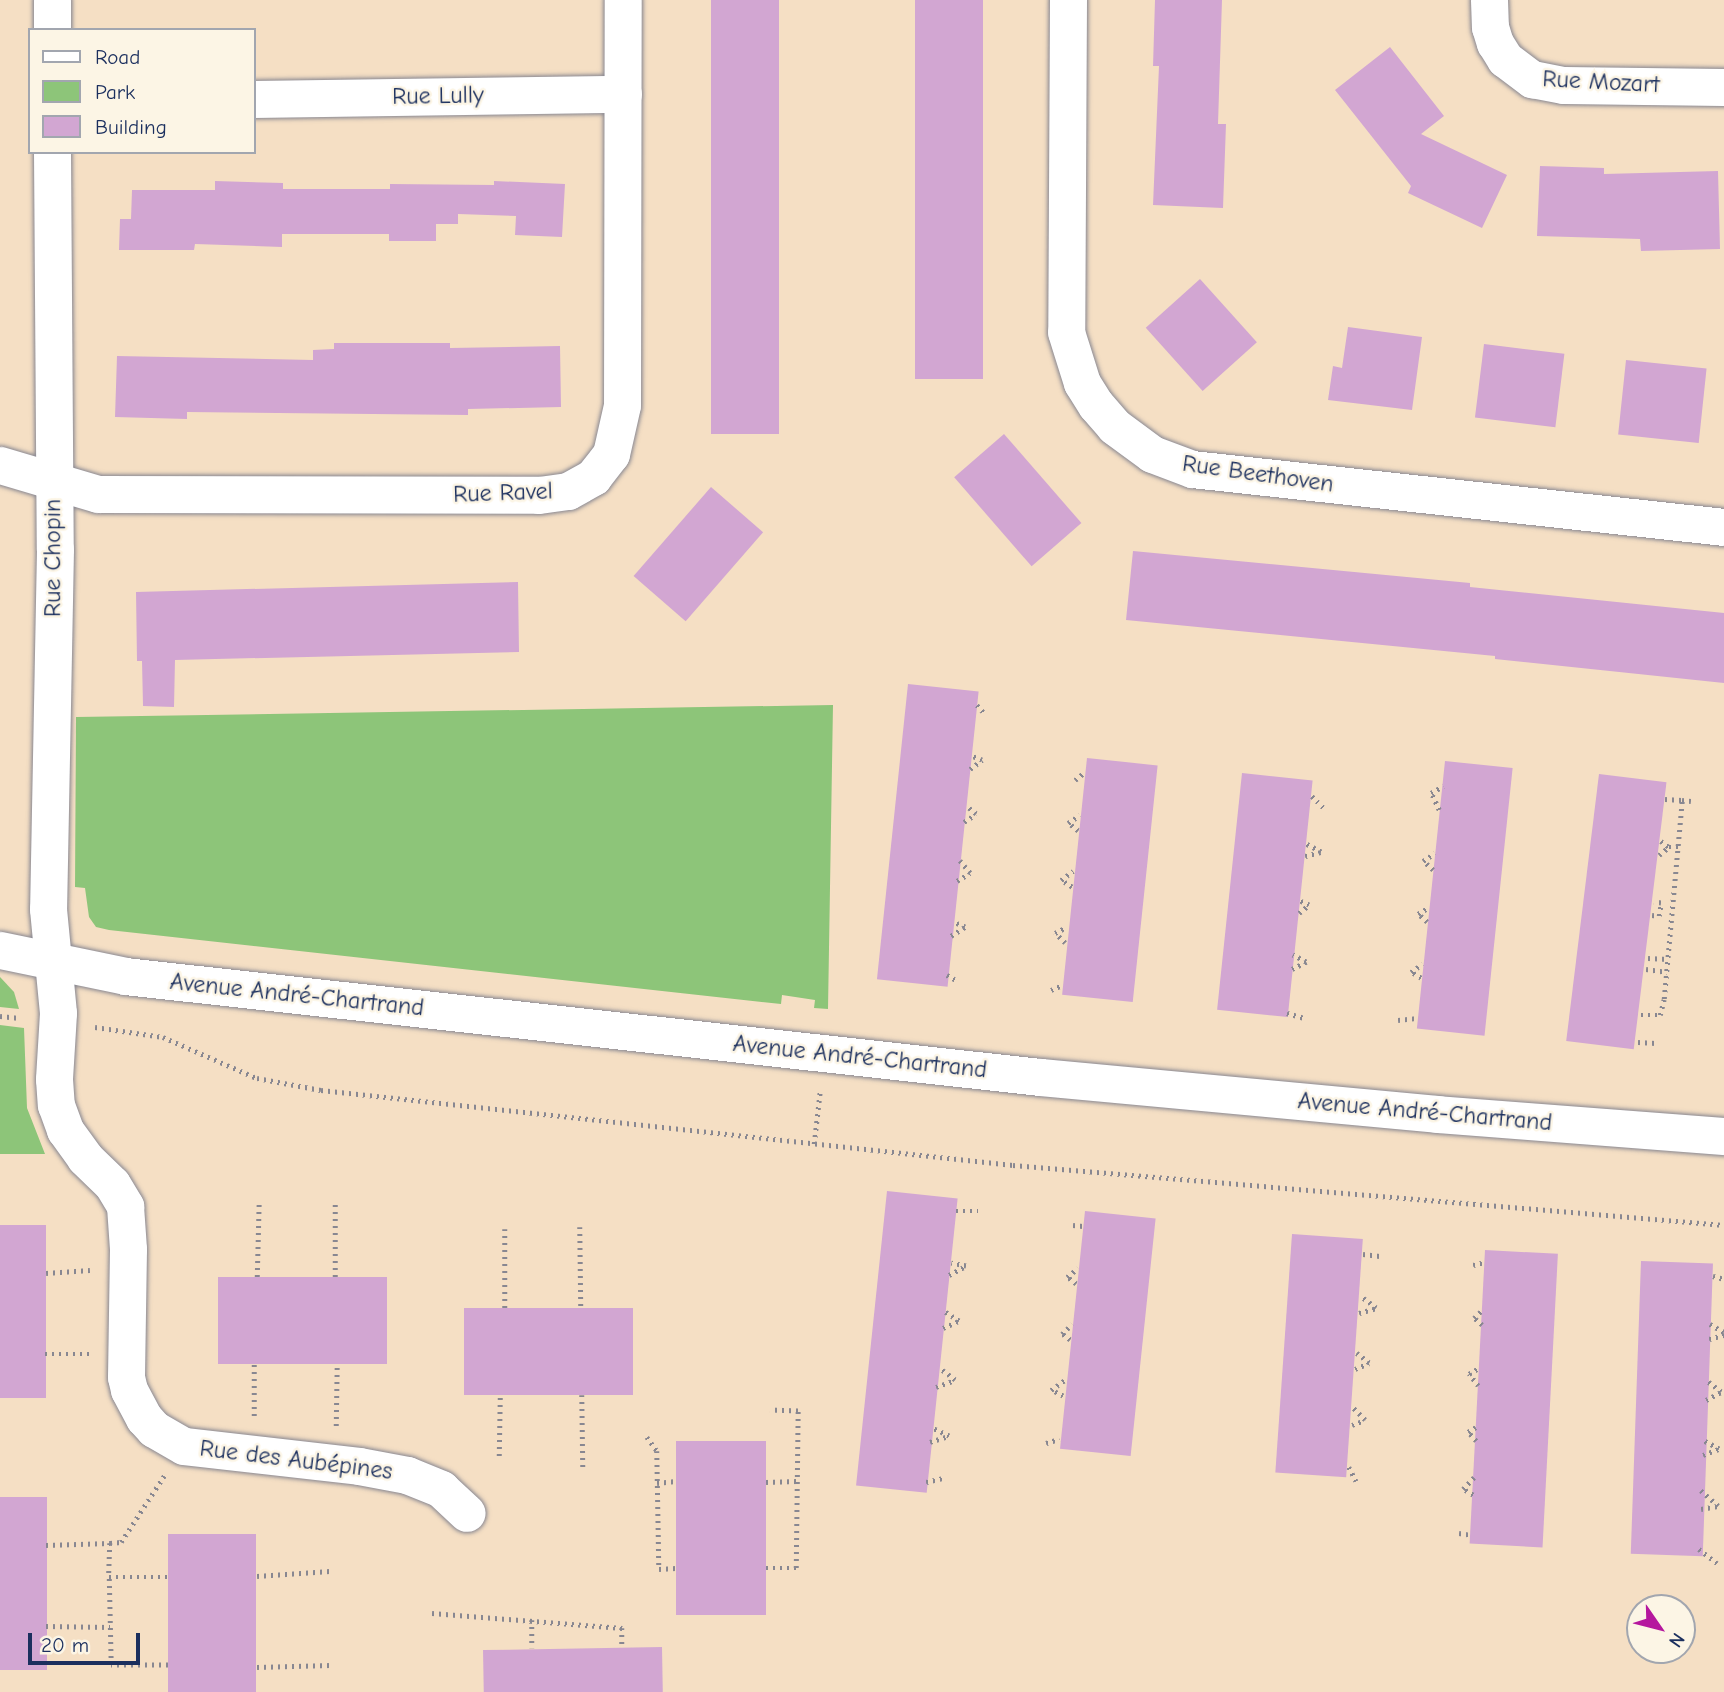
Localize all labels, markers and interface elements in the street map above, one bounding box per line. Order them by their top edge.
legend [28,28,256,154]
text: Road [95,45,140,69]
street label: Rue Mozart [1542,65,1660,99]
text: Park [95,80,135,104]
street label: Rue Lully [392,81,484,111]
text: Building [95,115,167,139]
street label: Rue Beethoven [1180,449,1336,499]
street label: Rue Ravel [453,477,553,509]
street label: Rue Chopin [39,499,67,617]
street label: Avenue André-Chartrand [169,967,425,1023]
street label: Avenue André-Chartrand [732,1029,988,1085]
street label: Avenue André-Chartrand [1297,1087,1553,1137]
street label: Rue des Aubépines [198,1434,394,1486]
north arrow [1626,1594,1696,1664]
scale bar [32,1618,144,1662]
text: N [1664,1629,1689,1651]
text: 20 m [41,1633,89,1657]

